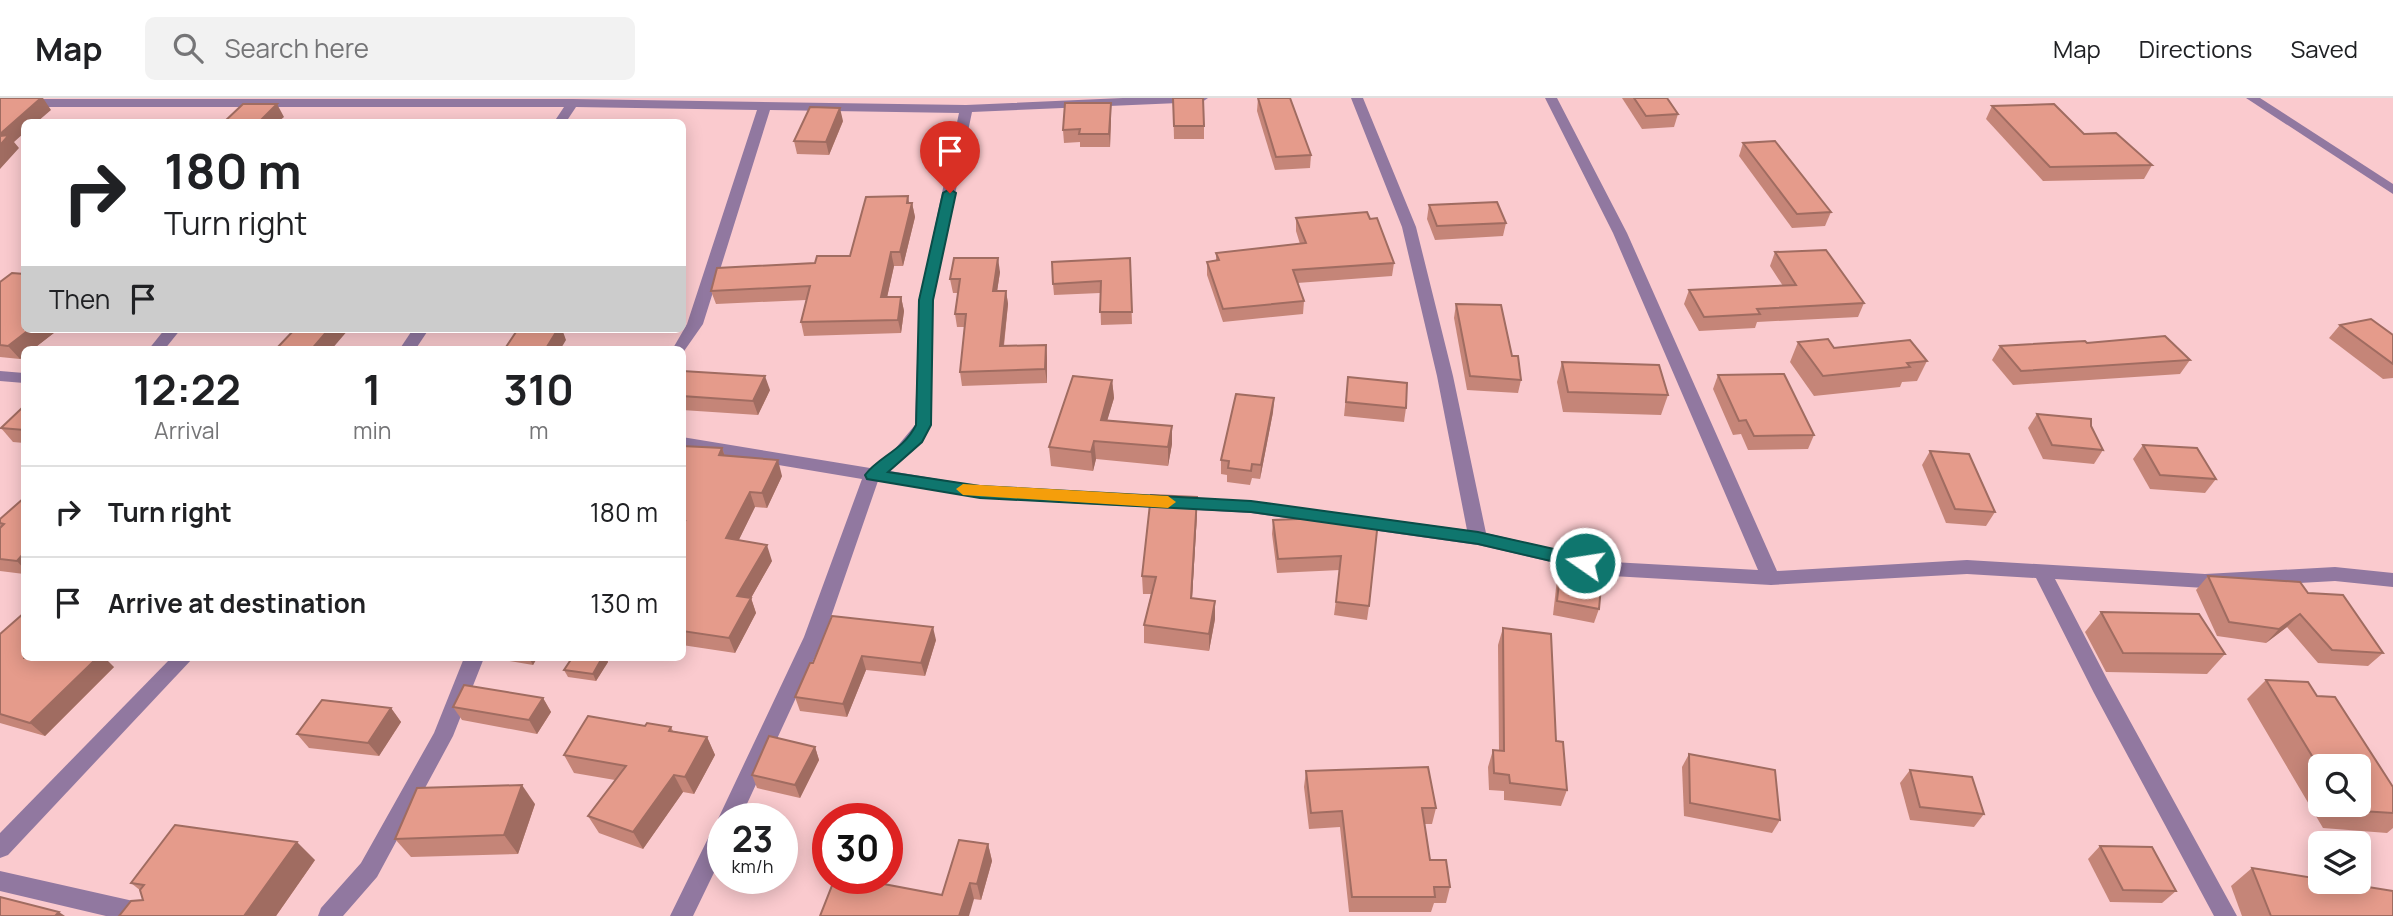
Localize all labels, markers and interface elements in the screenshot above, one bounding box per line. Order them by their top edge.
search box [145,17,635,80]
text: Map [35,26,103,71]
icon: search [169,29,207,67]
text: Search here [225,30,369,66]
text: Map [2053,32,2101,65]
text: Directions [2139,32,2252,65]
text: Saved [2290,32,2358,65]
pin [920,121,980,193]
icon: arrive [931,132,969,170]
text: 180 m [164,137,302,204]
icon: right [49,147,140,238]
text: Turn right [164,201,307,245]
icon: arrive [124,280,162,318]
text: Then [49,281,110,317]
text: 12:22 [133,360,241,418]
text: 1 [363,360,381,418]
text: 310 [503,360,574,418]
text: Arrival [154,414,220,446]
text: min [353,414,391,446]
text: m [529,414,548,446]
icon: right [49,493,87,531]
text: Turn right [108,494,232,530]
text: 180 m [590,494,658,530]
position arrow [1548,526,1622,600]
icon: arrive [49,584,87,622]
text: Arrive at destination [108,585,366,621]
text: 130 m [590,585,658,621]
map controls [2308,754,2371,894]
button: search [2308,754,2371,817]
speed limit sign: 30 [812,803,903,894]
text: 23 [732,815,773,863]
button: layers [2308,831,2371,894]
text: km/h [732,854,773,878]

